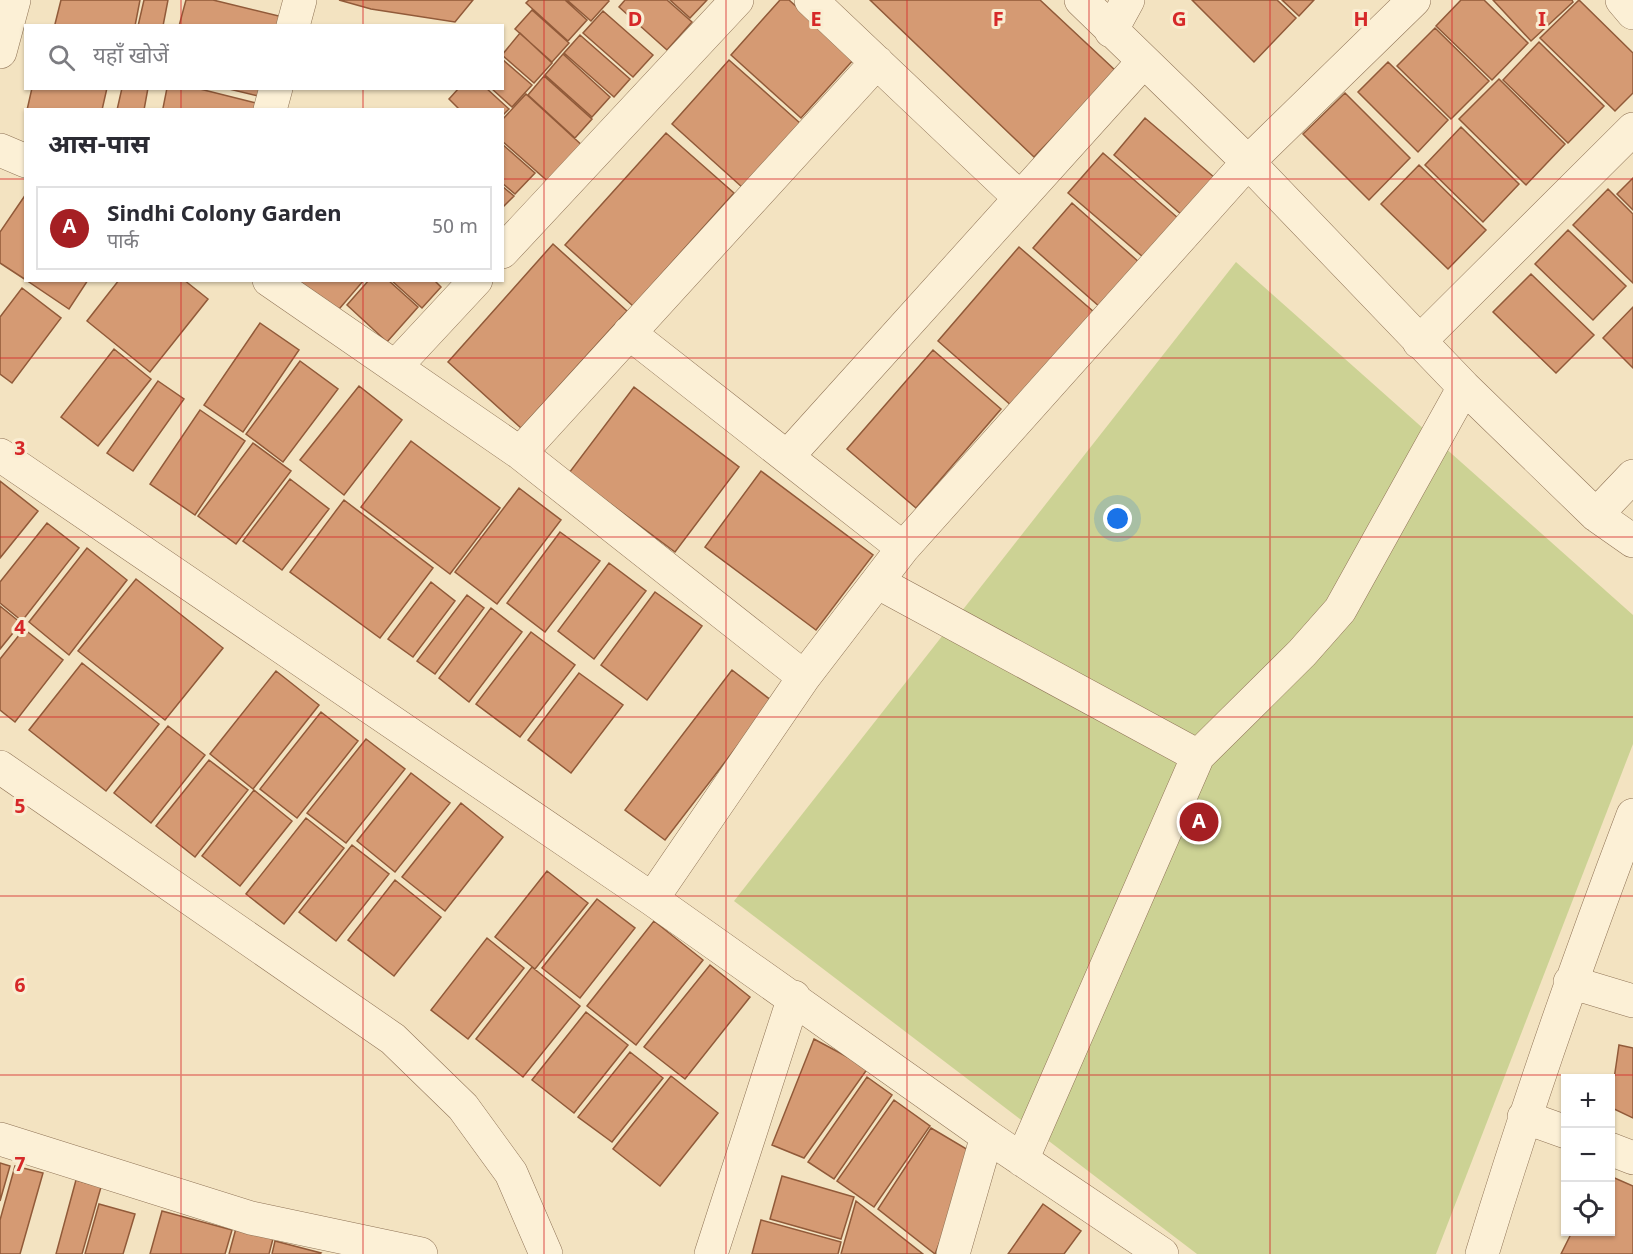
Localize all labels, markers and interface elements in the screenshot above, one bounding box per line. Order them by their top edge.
text: D [628,8,642,34]
text: E [810,8,822,34]
text: F [993,8,1003,34]
text: G [1172,8,1186,34]
text: H [1353,8,1369,34]
text: I [1538,8,1546,34]
search box [24,24,504,90]
icon: search [45,41,78,74]
text: यहाँ खोजें [93,43,169,72]
text: आस-पास [48,130,149,164]
text: Sindhi Colony Garden [107,201,342,230]
text: A [63,215,76,241]
text: 50 m [432,215,478,241]
text: पार्क [107,230,139,256]
text: 3 [14,437,26,463]
your location [1103,504,1132,533]
text: 4 [14,616,26,642]
text: 5 [14,795,26,821]
pin: A [1180,800,1218,844]
text: 6 [14,974,26,1000]
map controls [1561,1074,1615,1236]
button: + [1561,1074,1615,1128]
button: − [1561,1128,1615,1182]
text: 7 [14,1153,26,1179]
button: locate [1561,1182,1615,1236]

